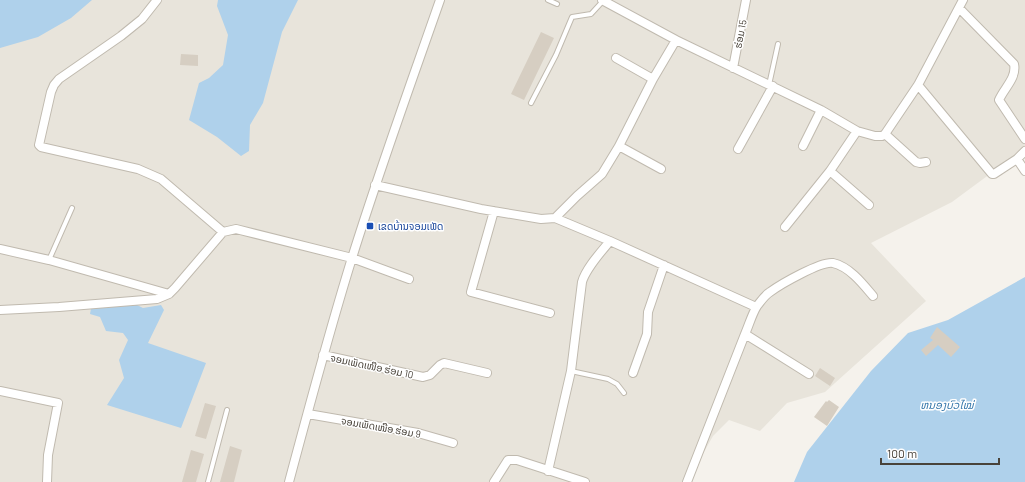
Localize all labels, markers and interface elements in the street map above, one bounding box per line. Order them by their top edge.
street label: ຮ່ອມ 15 [731,19,749,49]
place label: ເຂດບ້ານຈອມເພັດ [378,220,443,232]
marker: ເຂດບ້ານຈອມເພັດ [365,221,375,231]
street label: ຈອມເພັດເໜືອ ຮ່ອມ 10 [329,351,415,381]
water label: ຫນອງບົວໄໝ່ [920,398,975,411]
street label: ຈອມເພັດເໜືອ ຮ່ອມ 9 [340,414,422,440]
scale bar [881,440,999,466]
text: 100 m [887,446,917,460]

